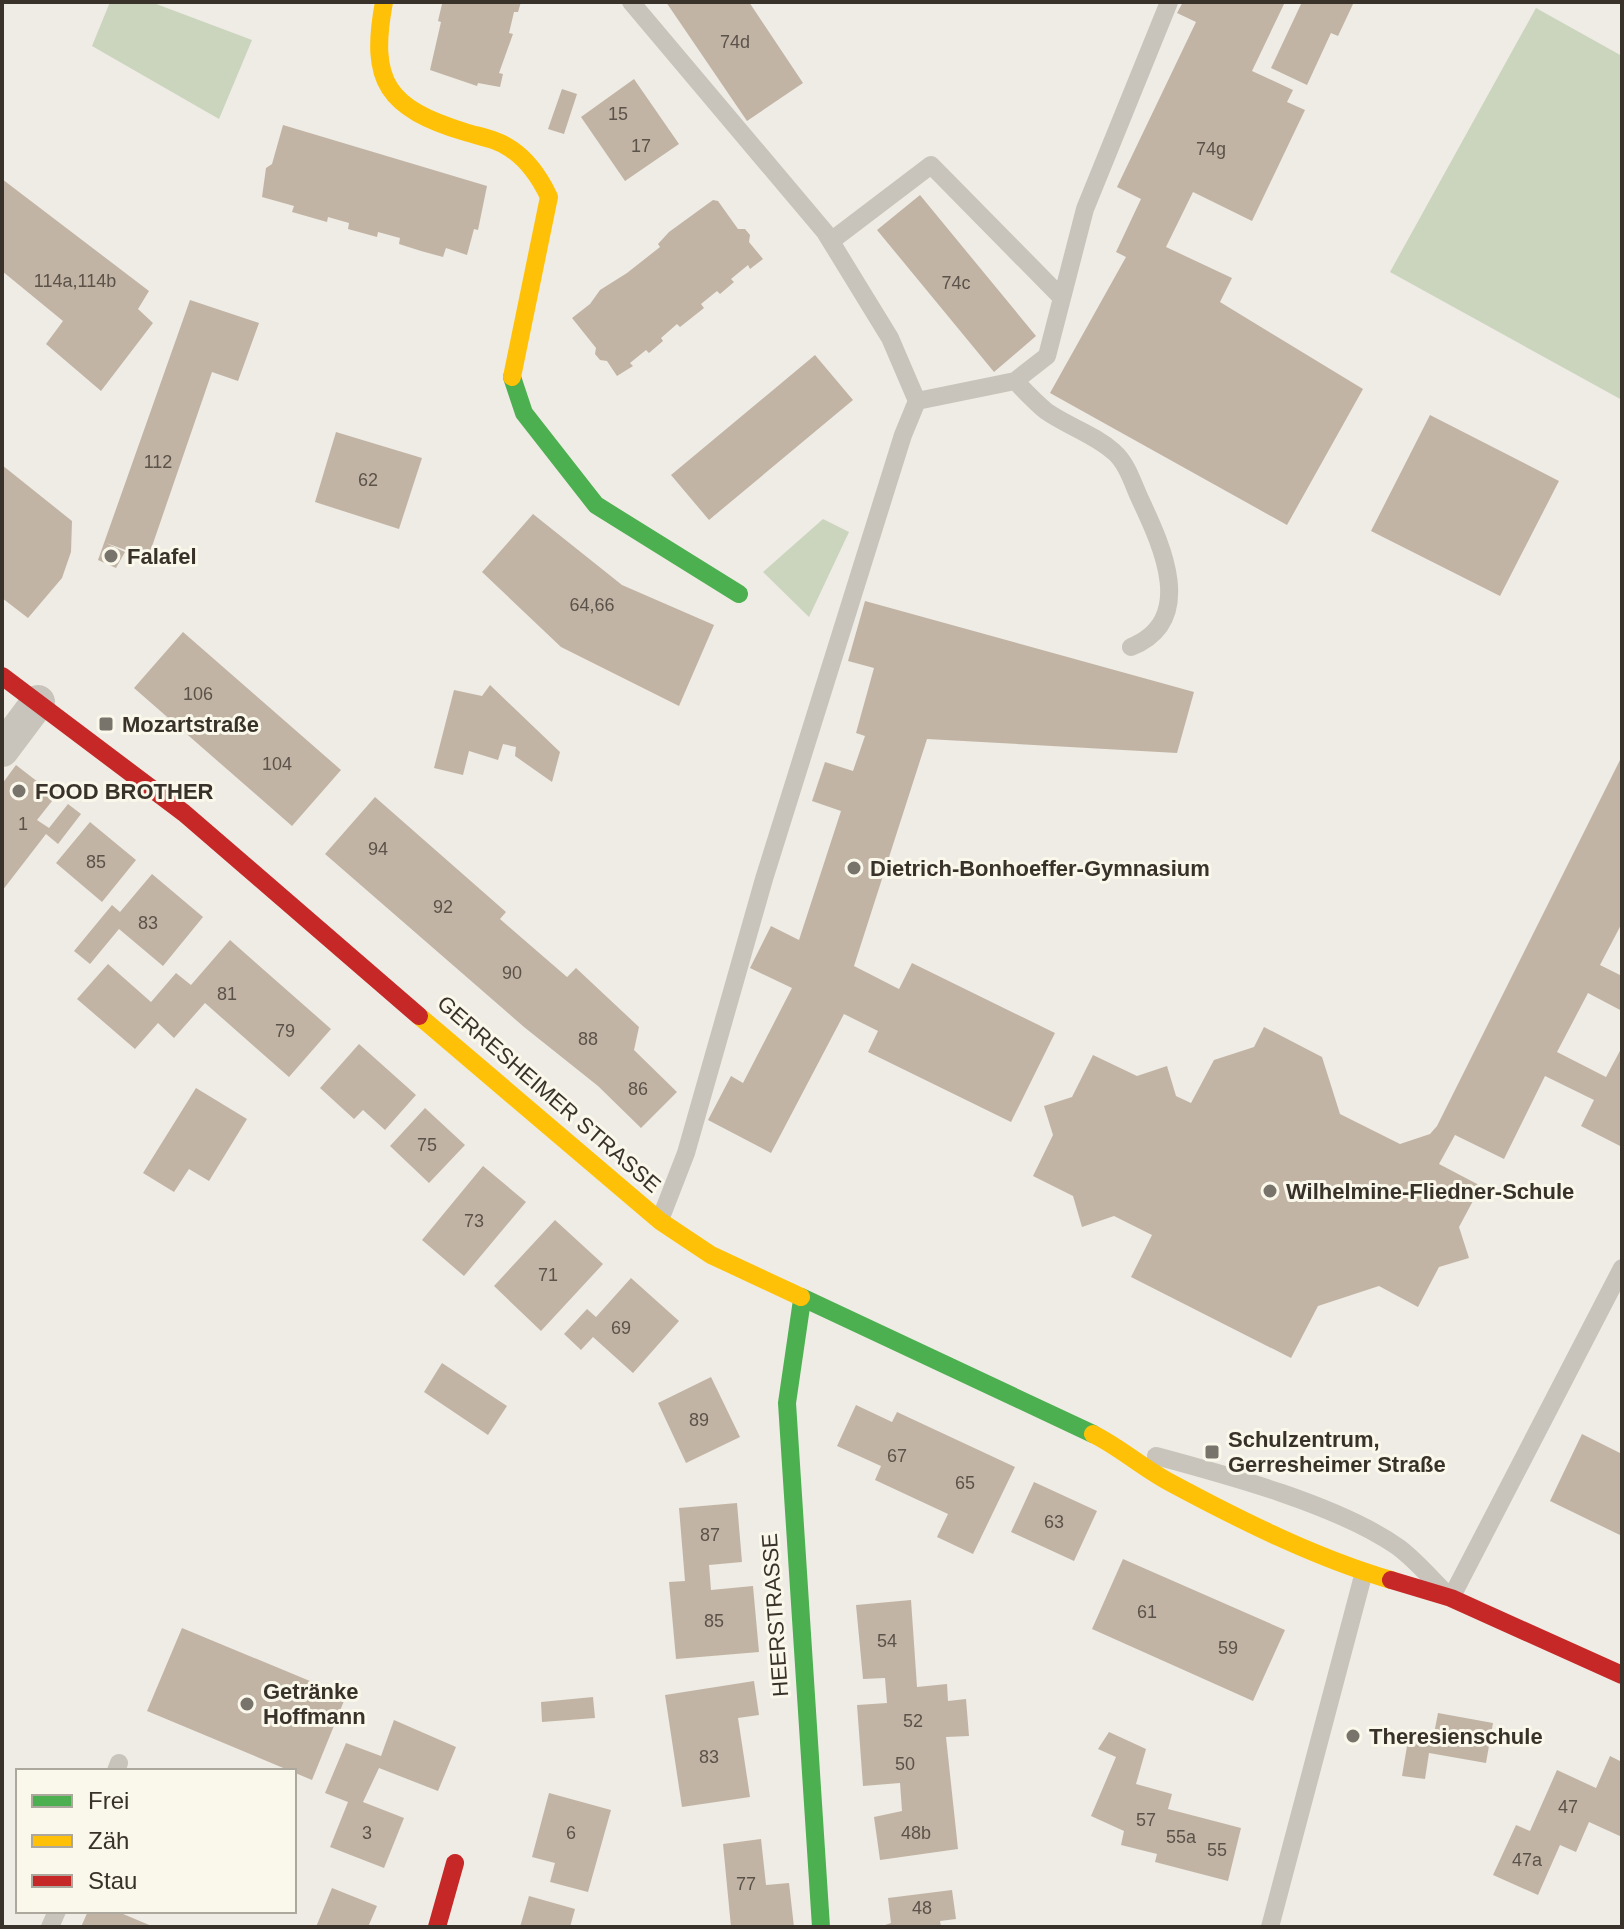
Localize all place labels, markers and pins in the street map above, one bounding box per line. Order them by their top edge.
place label: Falafel [127,544,197,569]
marker: Falafel [102,547,120,565]
place label: Mozartstraße [122,712,259,737]
marker: Mozartstraße [97,715,115,733]
place label: FOOD BROTHER [35,779,214,804]
marker: FOOD BROTHER [10,782,28,800]
place label: Dietrich-Bonhoeffer-Gymnasium [870,856,1210,881]
marker: Dietrich-Bonhoeffer-Gymnasium [845,859,863,877]
place label: Wilhelmine-Fliedner-Schule [1286,1179,1574,1204]
marker: Wilhelmine-Fliedner-Schule [1261,1182,1279,1200]
place label: Schulzentrum, Gerresheimer Straße [1228,1427,1446,1477]
marker: Schulzentrum, Gerresheimer Straße [1203,1443,1221,1461]
place label: Getränke Hoffmann [263,1679,366,1729]
marker: Getränke Hoffmann [238,1695,256,1713]
place label: Theresienschule [1369,1724,1543,1749]
marker: Theresienschule [1344,1727,1362,1745]

